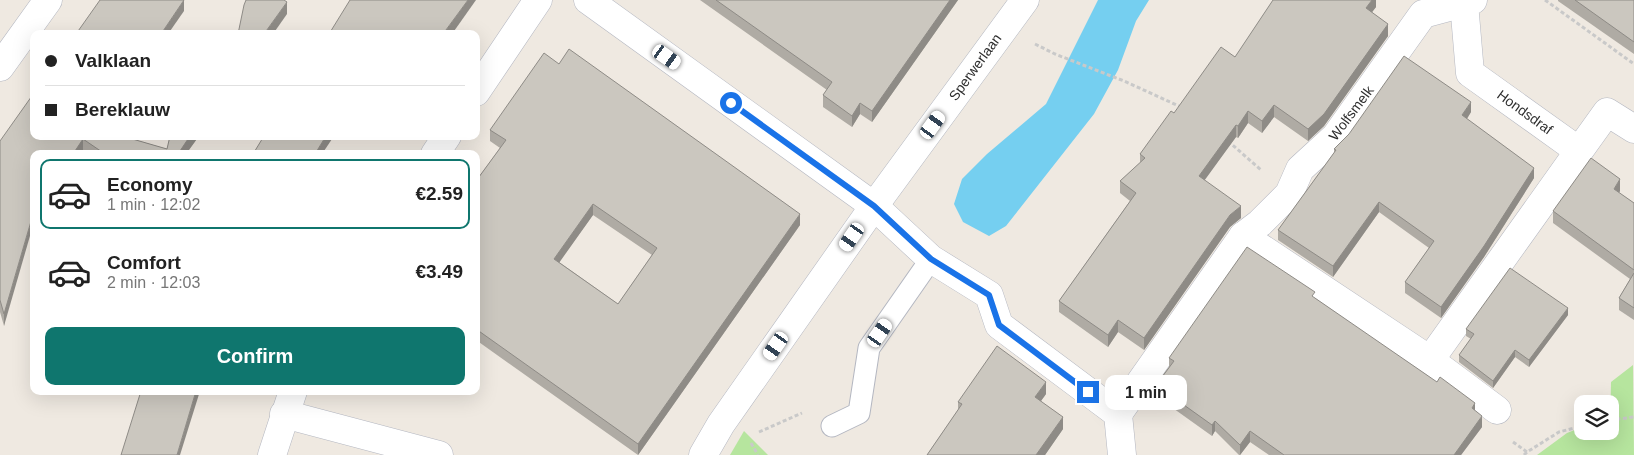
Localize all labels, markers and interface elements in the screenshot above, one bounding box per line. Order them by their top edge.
street label: Sperwerlaan [945,30,1005,104]
car [650,42,683,72]
text: Valklaan [75,50,151,71]
street label: Wolfsmelk [1325,82,1377,143]
street label: Hondsdraf [1494,87,1556,138]
route start [720,92,742,114]
text: Bereklauw [75,99,170,120]
car [918,108,947,142]
icon: car [47,172,92,217]
text: Economy [107,174,193,195]
text: €2.59 [415,183,463,204]
text: 1 min · 12:02 [107,196,200,213]
car [837,220,866,254]
icon: car [47,250,92,295]
text: Comfort [107,252,181,273]
text: €3.49 [415,261,463,282]
text: 2 min · 12:03 [107,274,200,291]
car [865,316,894,350]
button: Confirm [45,327,465,385]
car [761,329,790,363]
callout: 1 min [1106,374,1188,410]
route end [1077,381,1099,403]
text: 1 min [1125,384,1167,401]
map controls [1574,395,1619,440]
button: layers [1574,395,1619,440]

